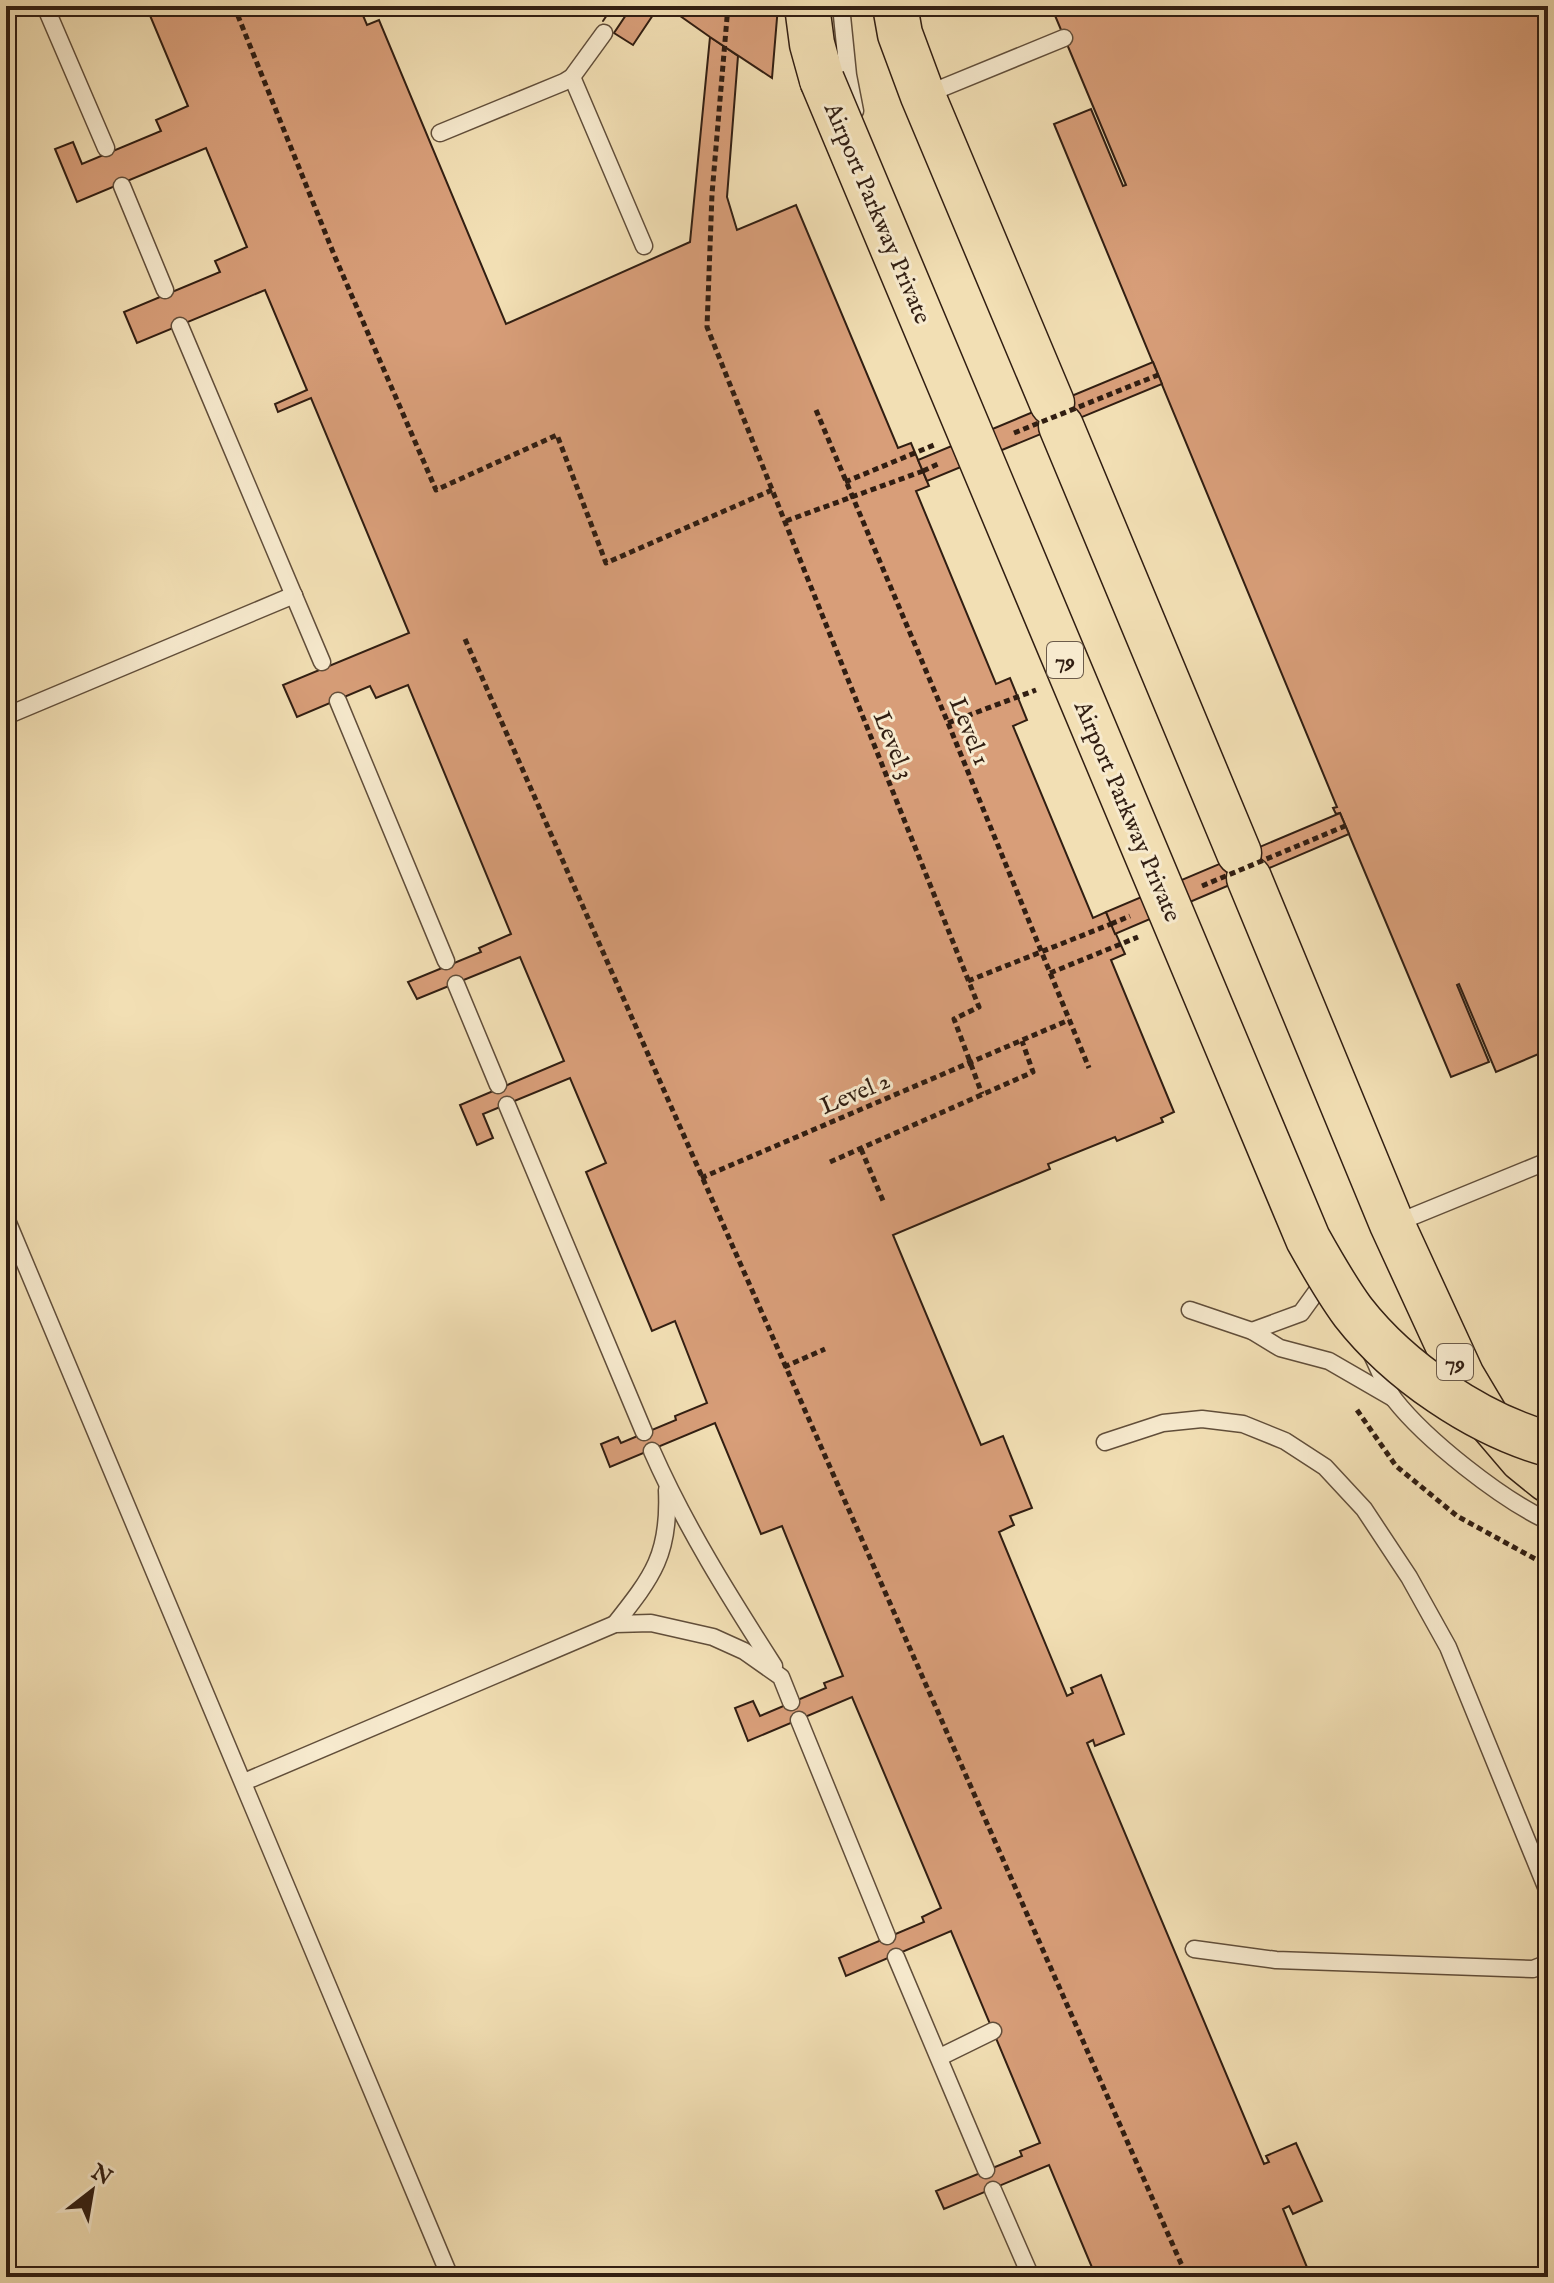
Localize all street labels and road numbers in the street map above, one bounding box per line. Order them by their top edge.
street label: Airport Parkway Private [816,97,937,329]
road number: 79 [1047,642,1083,678]
street label: Level 1 [941,693,996,770]
street label: Airport Parkway Private [1066,695,1187,927]
street label: Level 3 [865,707,920,784]
street label: Level 2 [816,1066,895,1123]
road number: 79 [1437,1344,1473,1380]

